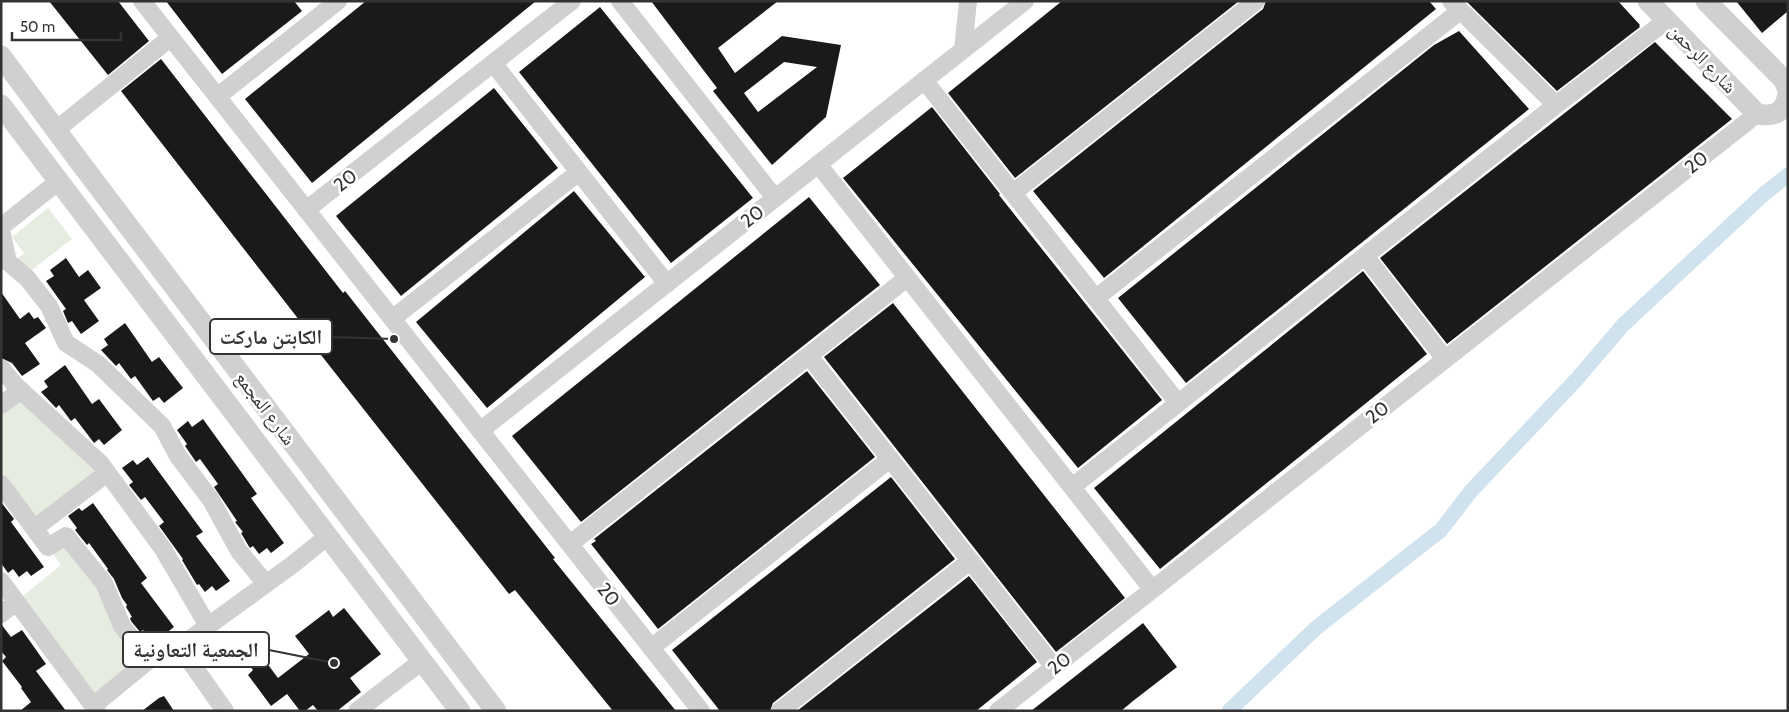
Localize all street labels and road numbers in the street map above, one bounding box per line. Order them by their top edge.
street label: شارع الرحمن [1664,19,1741,98]
street label: 20 [1680,146,1713,179]
street label: 20 [329,164,362,197]
street label: 20 [736,200,769,233]
street label: شارع المجمع [230,367,301,450]
street label: 20 [1361,396,1394,429]
street label: 20 [592,578,625,611]
street label: 20 [1043,647,1076,680]

